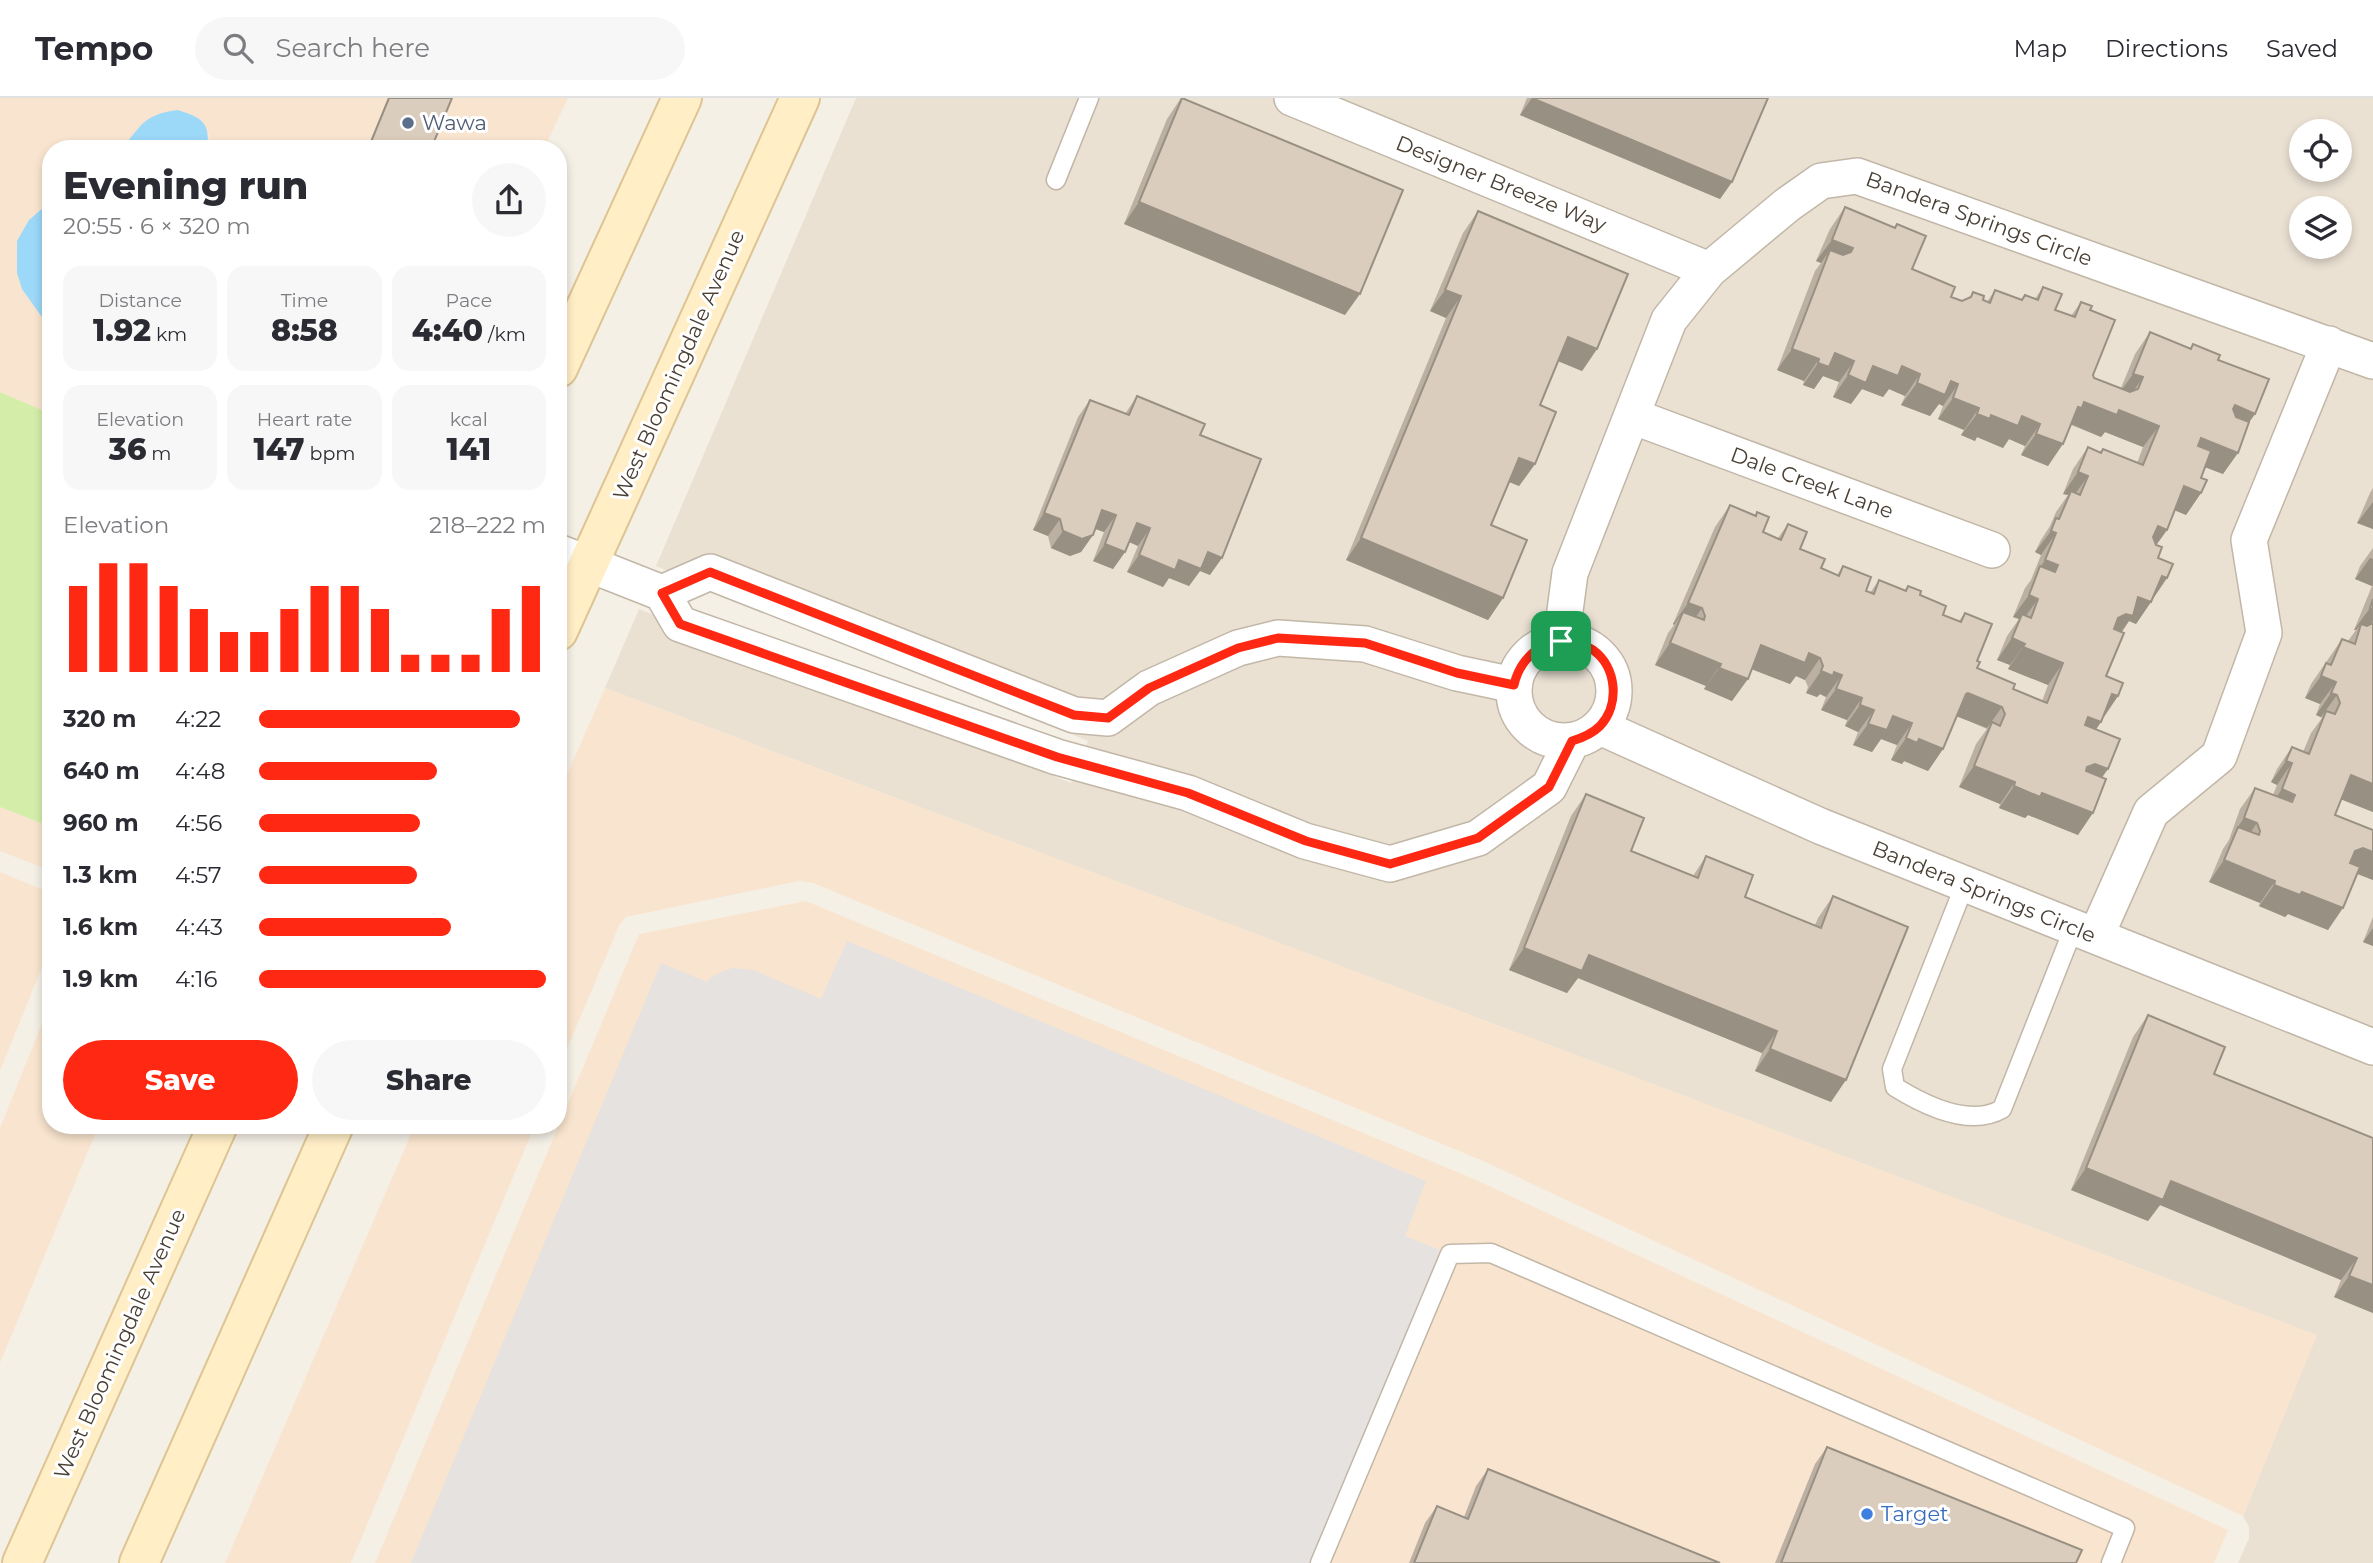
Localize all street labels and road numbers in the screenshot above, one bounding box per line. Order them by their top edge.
street label: Designer Breeze Way [1392,130,1611,237]
street label: Bandera Springs Circle [1863,166,2096,271]
street label: West Bloomingdale Avenue [607,226,750,504]
street label: Dale Creek Lane [1727,441,1897,524]
street label: Bandera Springs Circle [1869,835,2100,948]
street label: West Bloomingdale Avenue [48,1205,191,1483]

